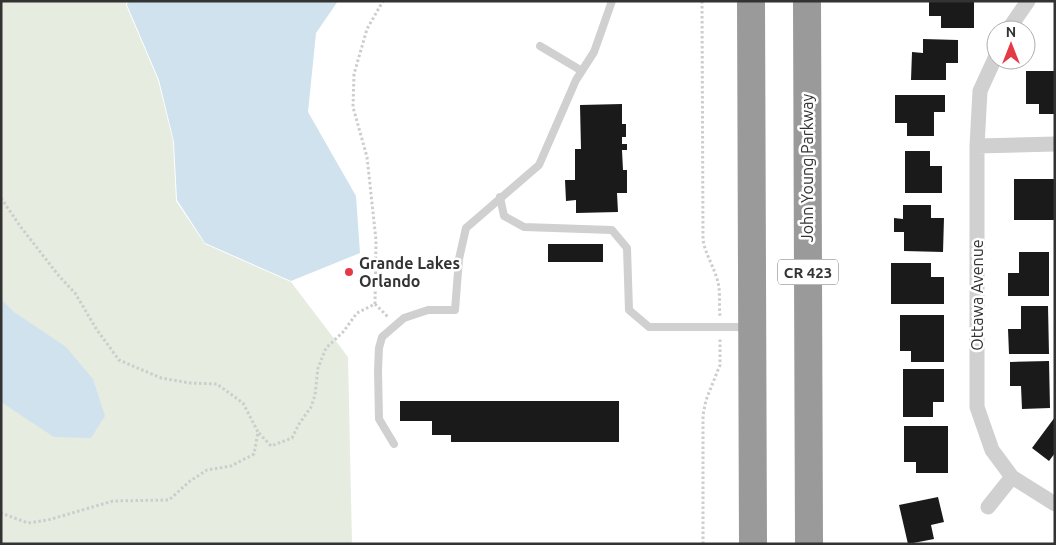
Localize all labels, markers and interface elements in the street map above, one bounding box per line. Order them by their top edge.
north arrow [986,20,1036,70]
text: N [1006,24,1016,40]
street label: John Young Parkway [798,94,816,242]
street label: Ottawa Avenue [968,239,986,351]
place label: Grande Lakes Orlando [359,254,460,290]
road number: CR 423 [778,260,838,284]
marker: Grande Lakes Orlando [343,266,355,278]

